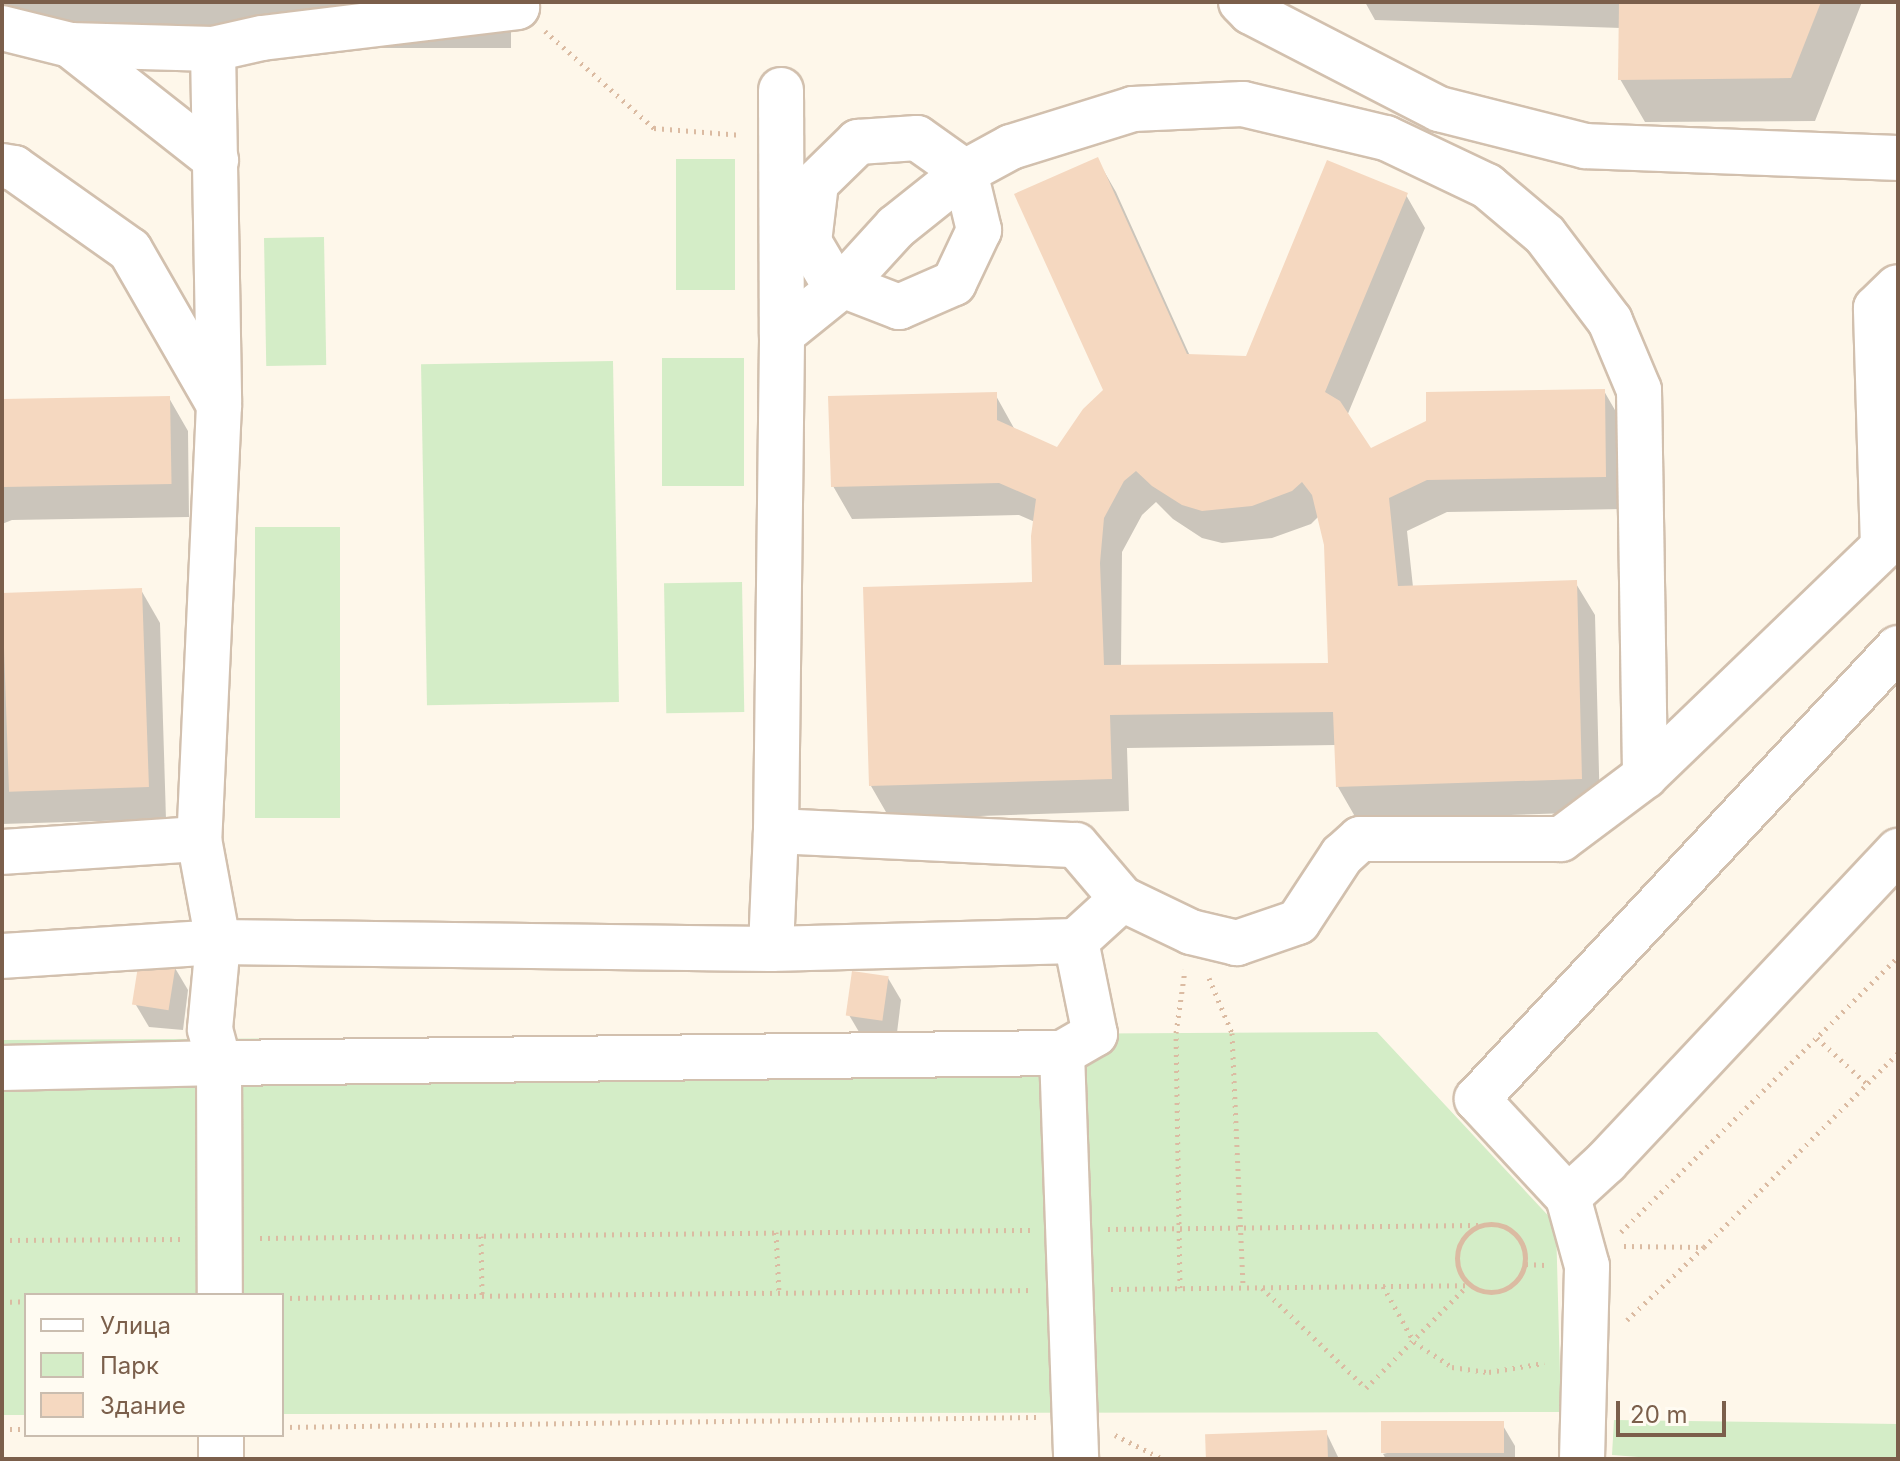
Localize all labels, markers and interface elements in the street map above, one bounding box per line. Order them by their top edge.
legend [24,1293,284,1437]
text: Улица [100,1311,171,1340]
text: Парк [100,1351,159,1380]
scale bar [1620,1385,1730,1435]
text: Здание [100,1391,186,1420]
text: 20 m [1630,1400,1688,1429]

